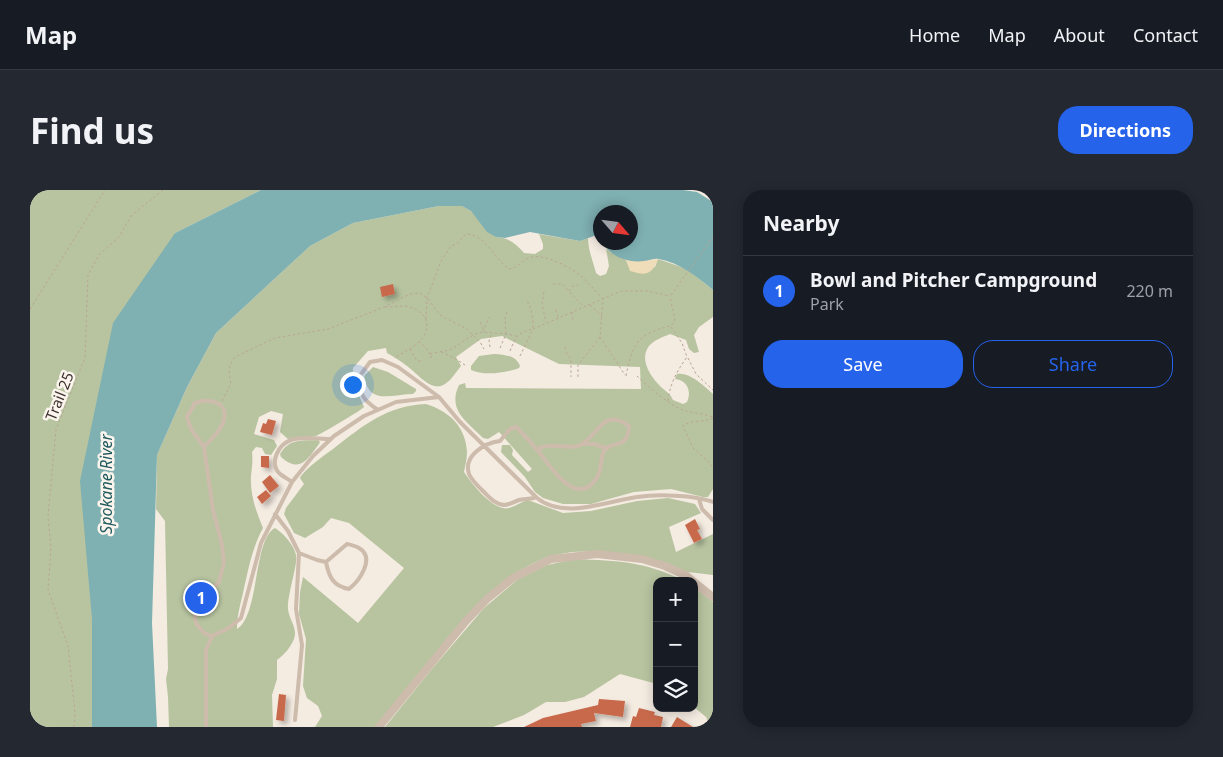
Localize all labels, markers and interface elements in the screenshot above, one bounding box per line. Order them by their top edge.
text: Map [25,18,77,51]
text: Home [909,23,960,47]
text: Map [988,23,1026,47]
text: About [1054,23,1105,47]
text: Contact [1133,23,1198,47]
button: Directions [1058,106,1193,154]
text: Find us [30,107,154,154]
north arrow [593,205,638,250]
text: Nearby [763,209,839,237]
text: Bowl and Pitcher Campground [810,267,1097,293]
text: 1 [774,280,784,302]
text: 220 m [1126,280,1173,302]
text: Park [810,293,844,315]
button: Save [763,340,963,388]
button: Share [973,340,1173,388]
street label: Trail 25 [40,369,78,423]
your location [340,372,366,398]
water label: Spokane River [95,433,117,534]
map controls [653,577,698,712]
button: + [653,577,698,622]
pin: 1 [185,579,217,617]
button: − [653,622,698,667]
button: layers [653,667,698,712]

